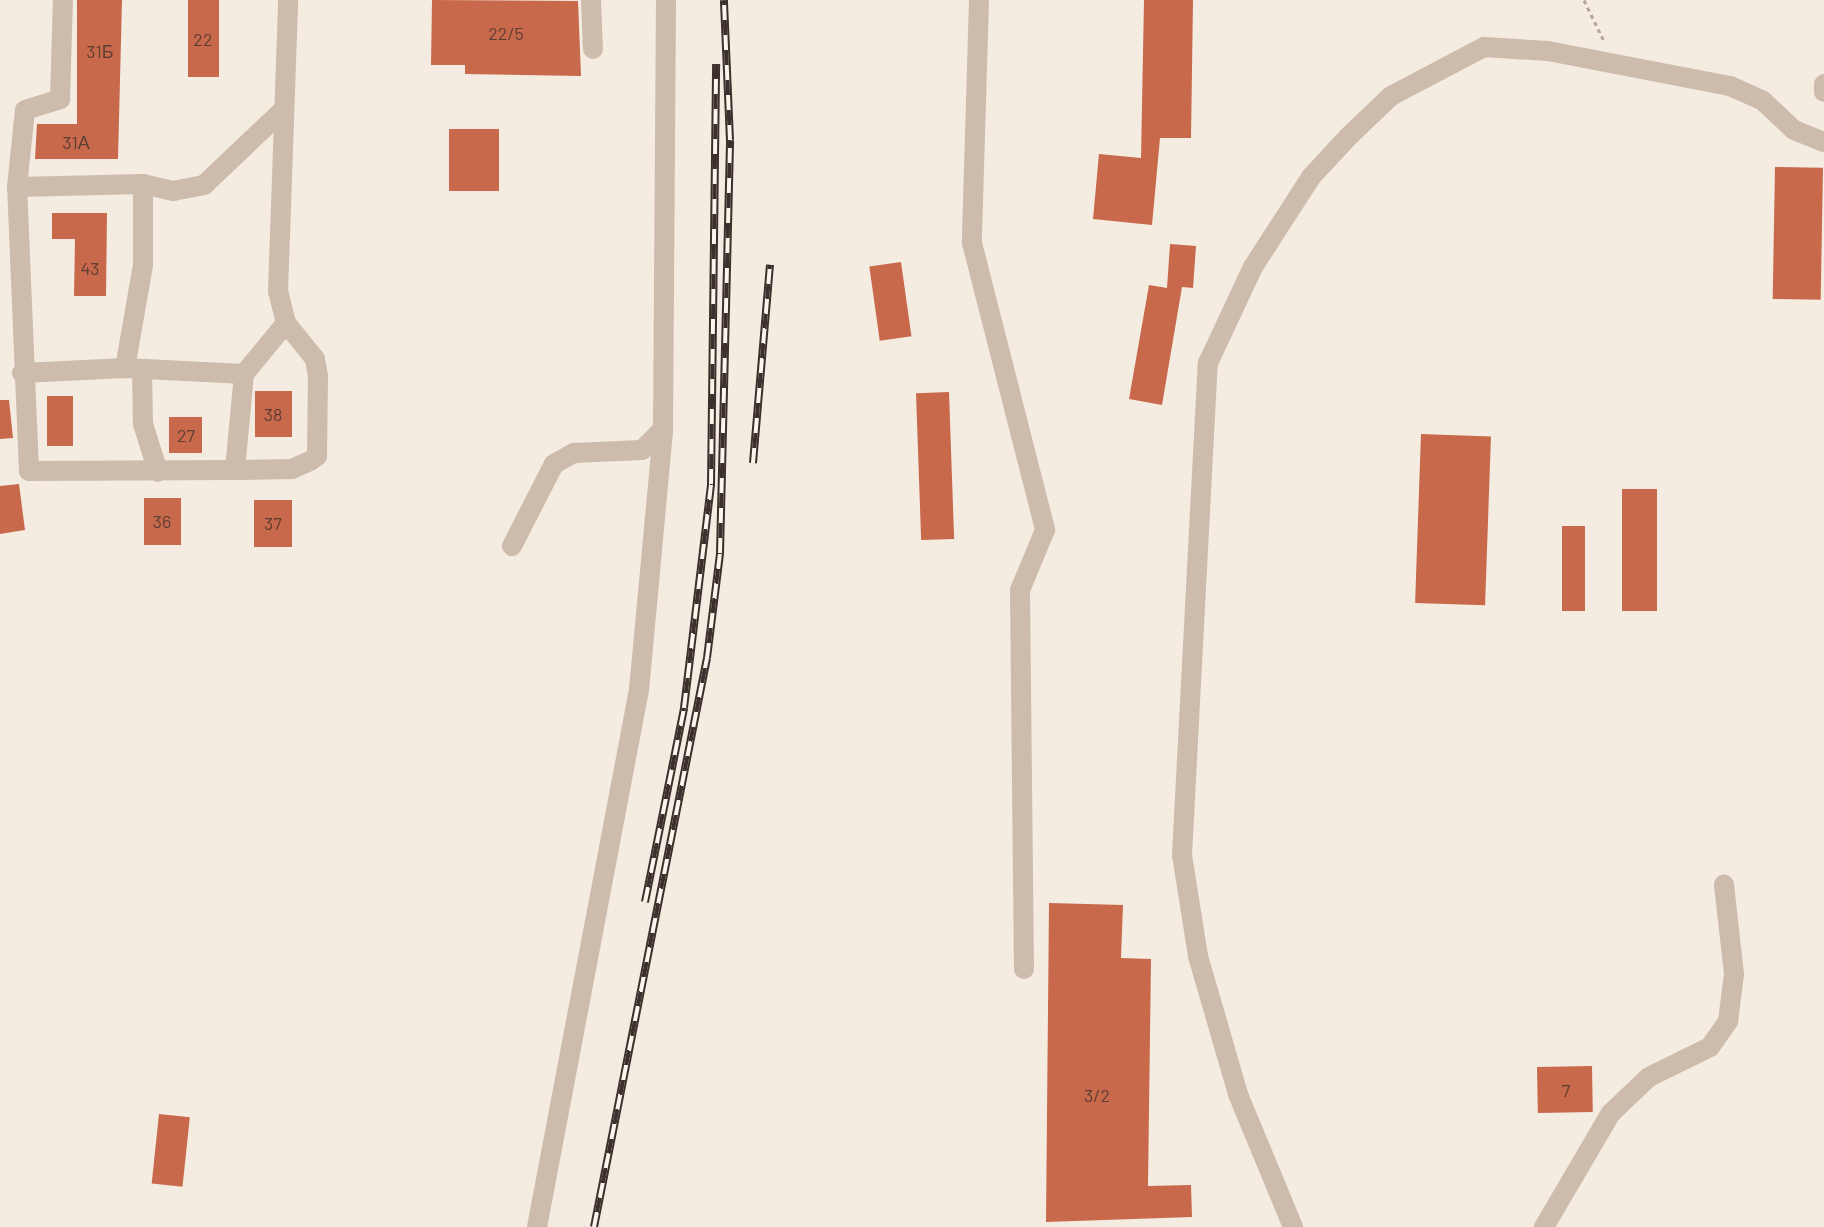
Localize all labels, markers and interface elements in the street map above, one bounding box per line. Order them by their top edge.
house number: 22/5 [488,22,524,44]
house number: 22 [193,28,213,50]
house number: 31Б [86,40,114,62]
house number: 31А [62,131,90,153]
house number: 43 [80,257,100,279]
house number: 38 [264,403,282,425]
house number: 27 [177,424,195,446]
house number: 36 [153,510,171,532]
house number: 37 [264,512,282,534]
house number: 7 [1562,1079,1570,1101]
house number: 3/2 [1084,1084,1110,1106]

